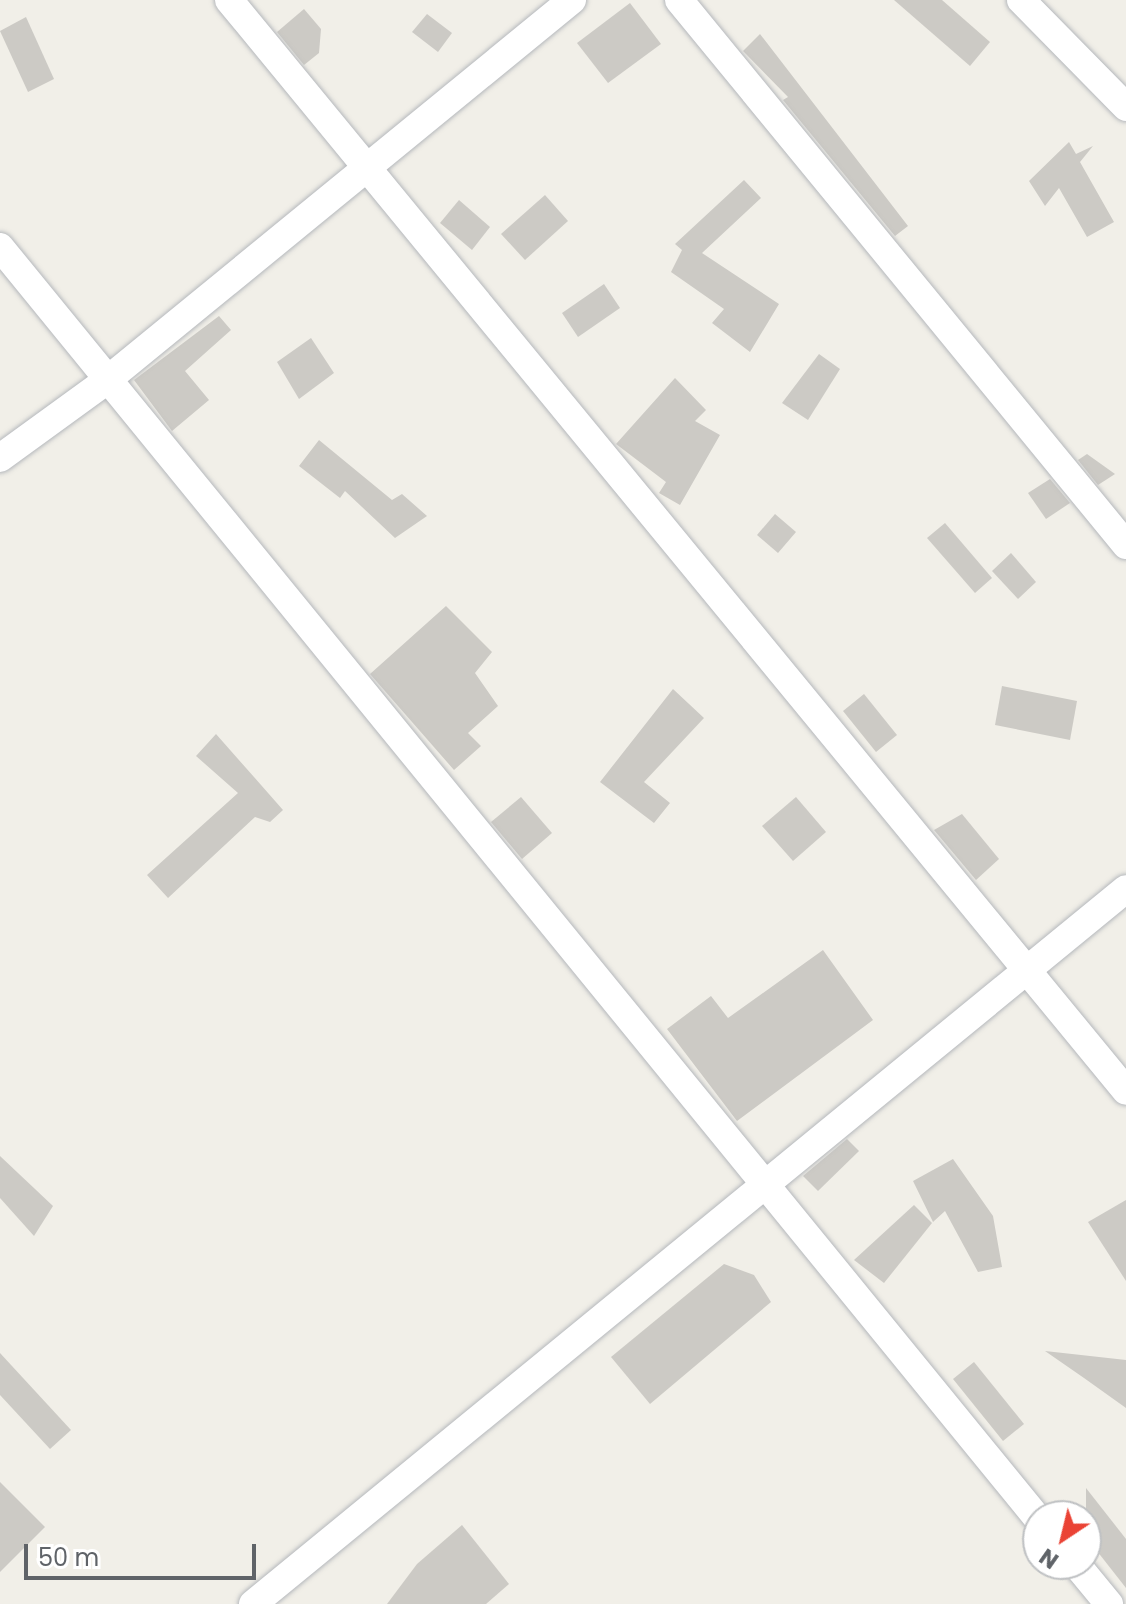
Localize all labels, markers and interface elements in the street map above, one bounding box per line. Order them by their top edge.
north arrow [1022,1500,1102,1580]
scale bar [28,1528,260,1578]
text: 50 m [38,1541,99,1574]
text: N [1033,1541,1065,1576]

